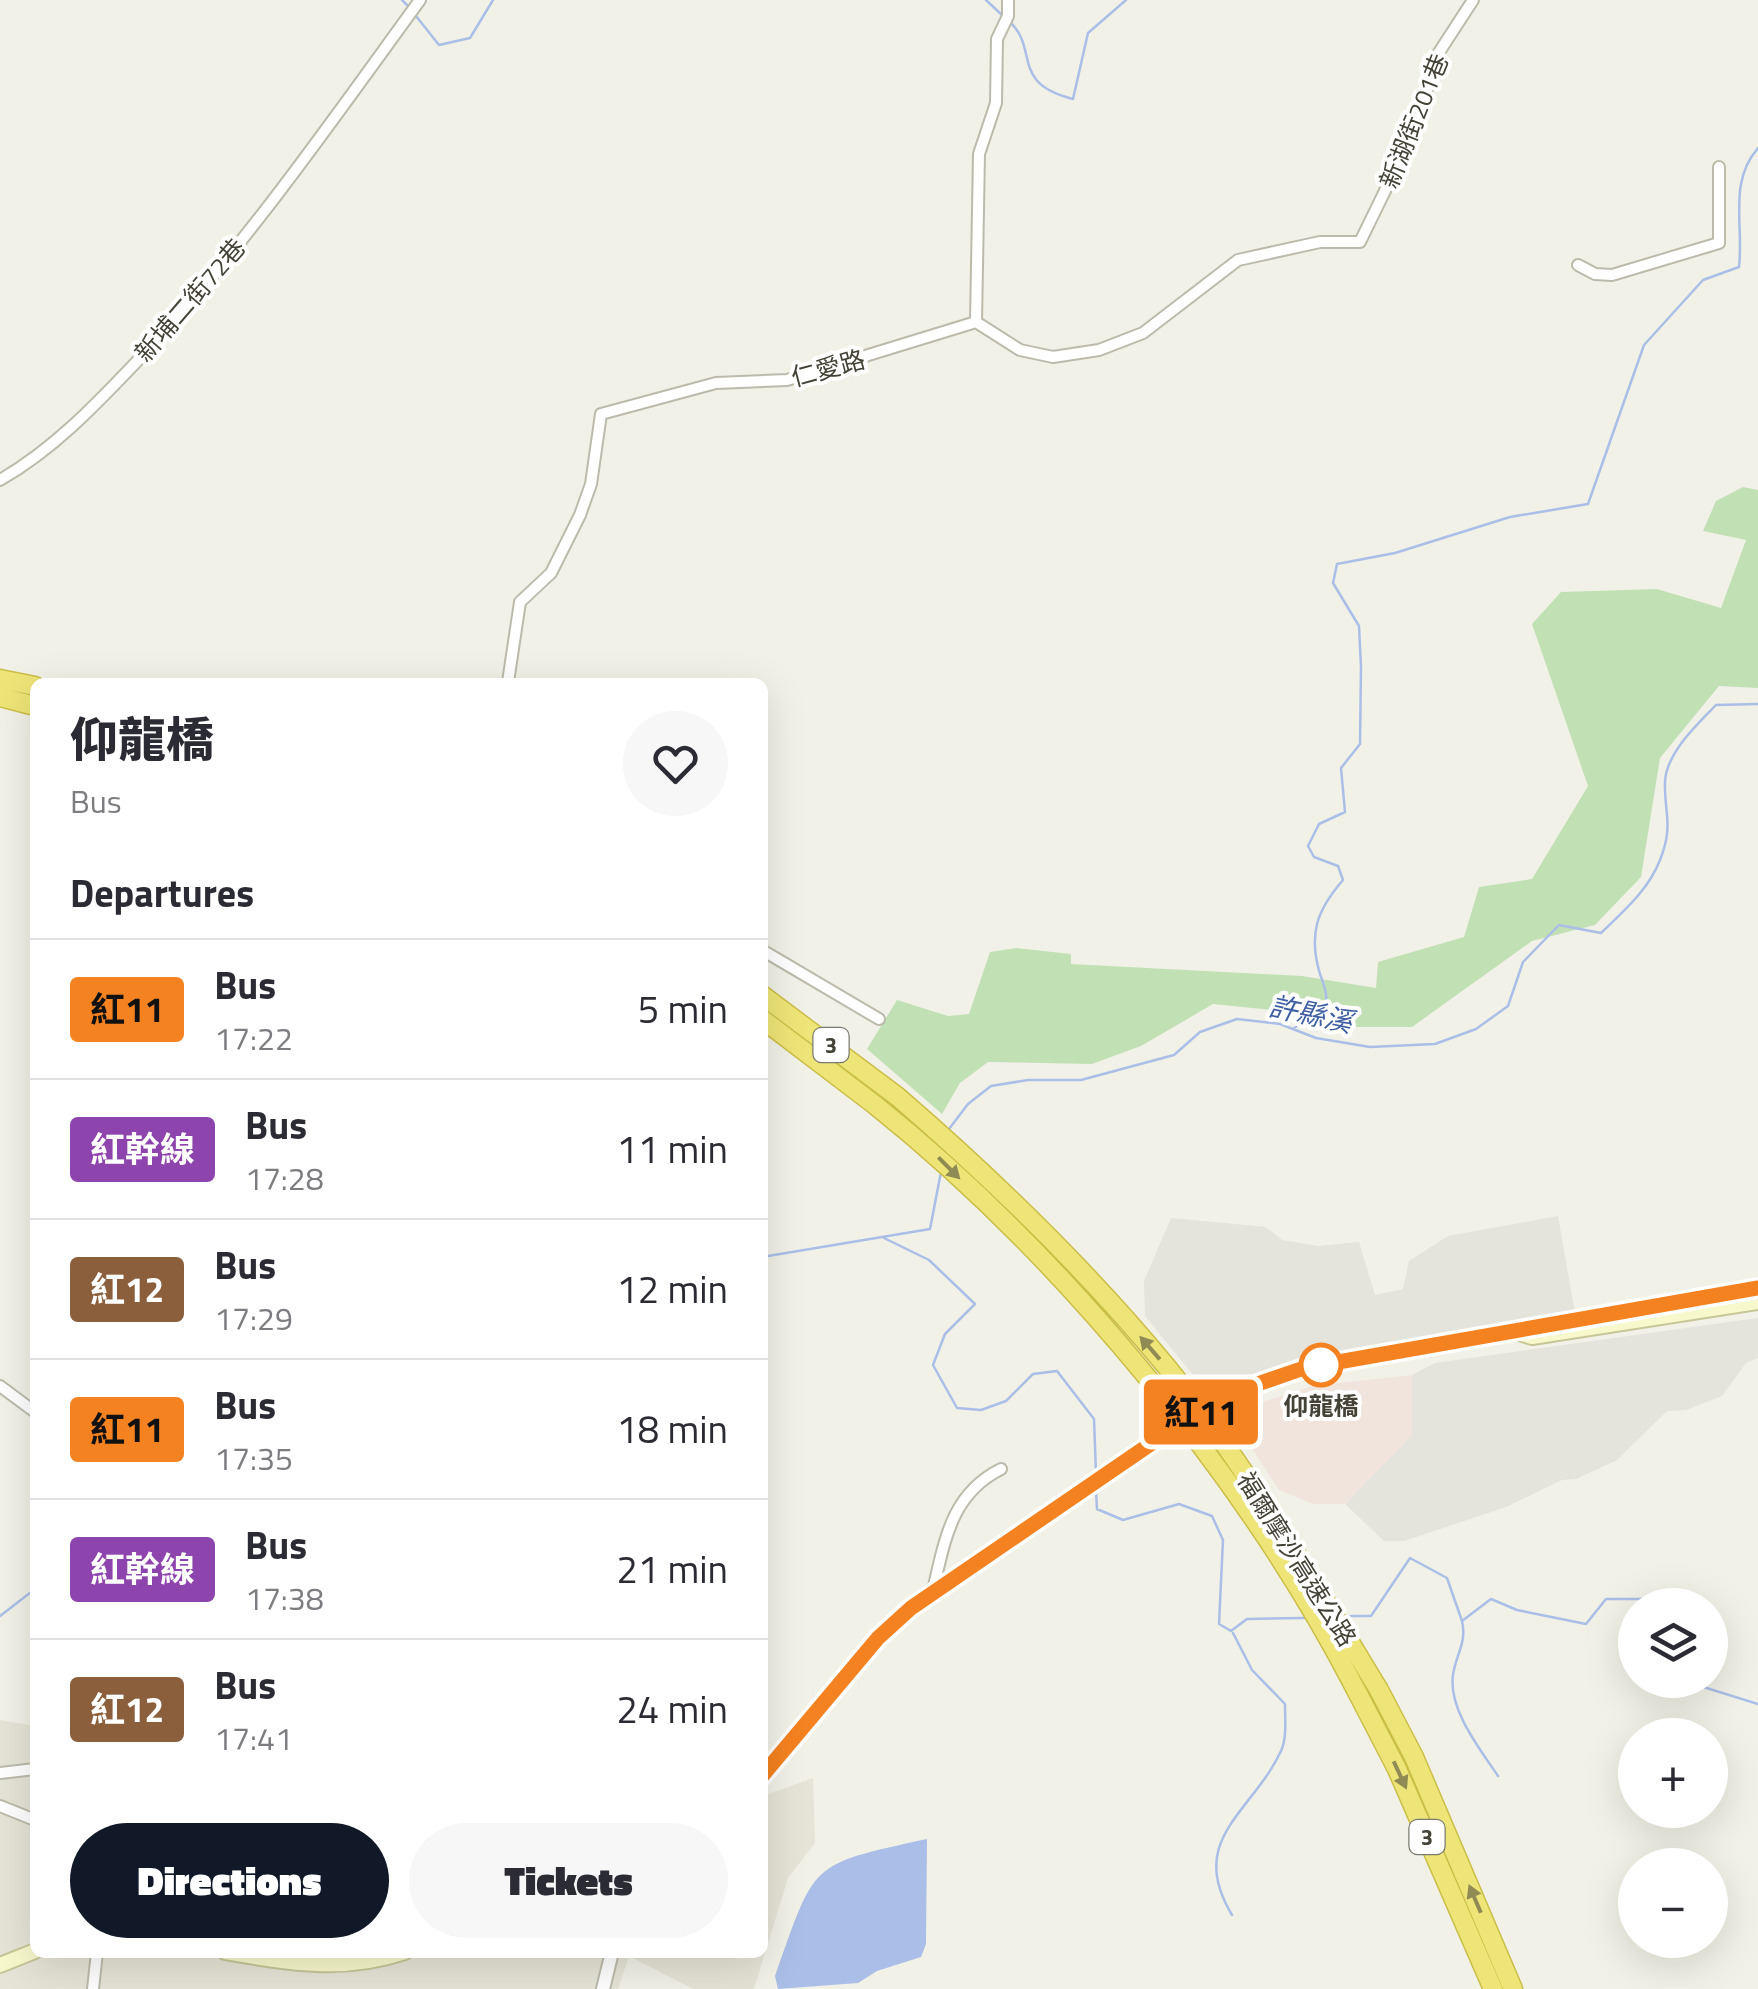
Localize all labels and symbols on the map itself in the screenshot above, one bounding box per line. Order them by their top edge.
street label: 新湖街201巷 [1370,48,1458,194]
street label: 新埔二街72巷 [125,230,255,370]
street label: 仁愛路 [787,340,869,396]
water label: 許縣溪 [1266,984,1361,1044]
road number: 3 [814,1028,848,1062]
one-way arrow [937,1155,961,1179]
one-way arrow [1139,1336,1161,1361]
marker: 仰龍橋 [1300,1344,1342,1386]
line badge: 紅11 [1144,1380,1258,1444]
place label: 仰龍橋 [1283,1387,1359,1425]
street label: 福爾摩沙高速公路 [1228,1464,1366,1654]
one-way arrow [1391,1761,1408,1790]
road number: 3 [1410,1820,1444,1854]
one-way arrow [1467,1884,1483,1914]

